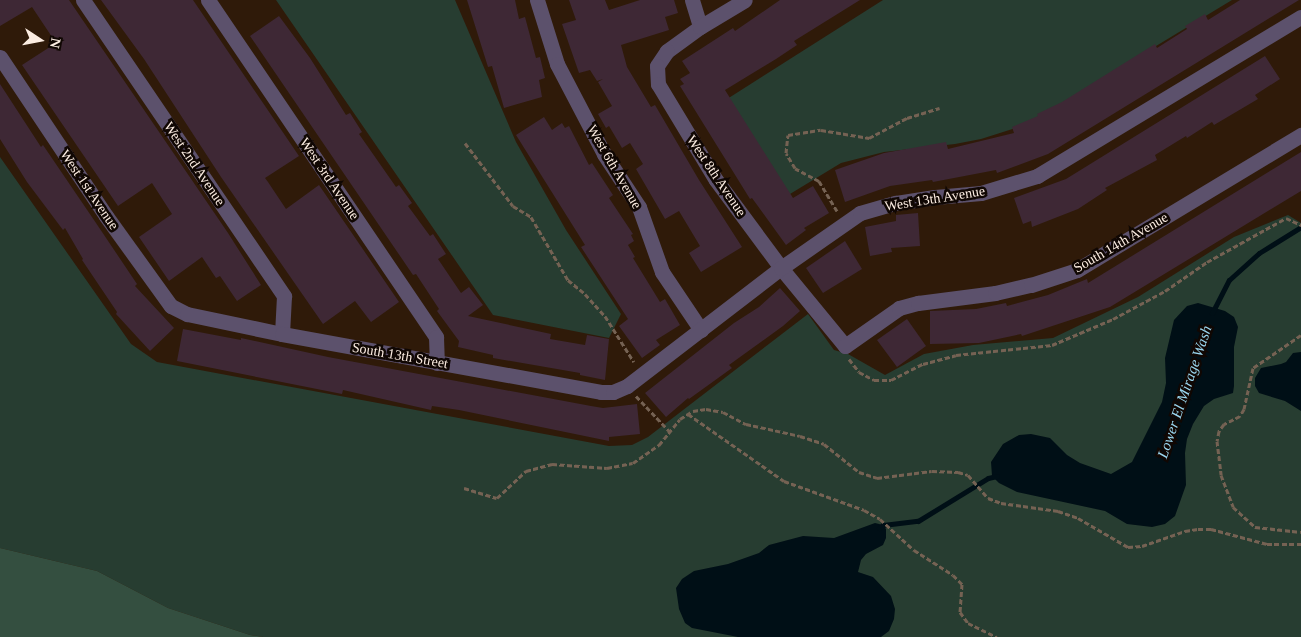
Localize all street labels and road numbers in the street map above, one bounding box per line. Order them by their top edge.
street label: West 2nd Avenue [160,119,228,209]
street label: West 6th Avenue [583,122,645,212]
street label: West 8th Avenue [682,132,750,220]
street label: West 3rd Avenue [295,135,363,223]
street label: West 1st Avenue [56,147,122,233]
street label: West 13th Avenue [883,183,987,215]
street label: South 14th Avenue [1070,209,1172,277]
street label: South 13th Street [351,339,449,373]

